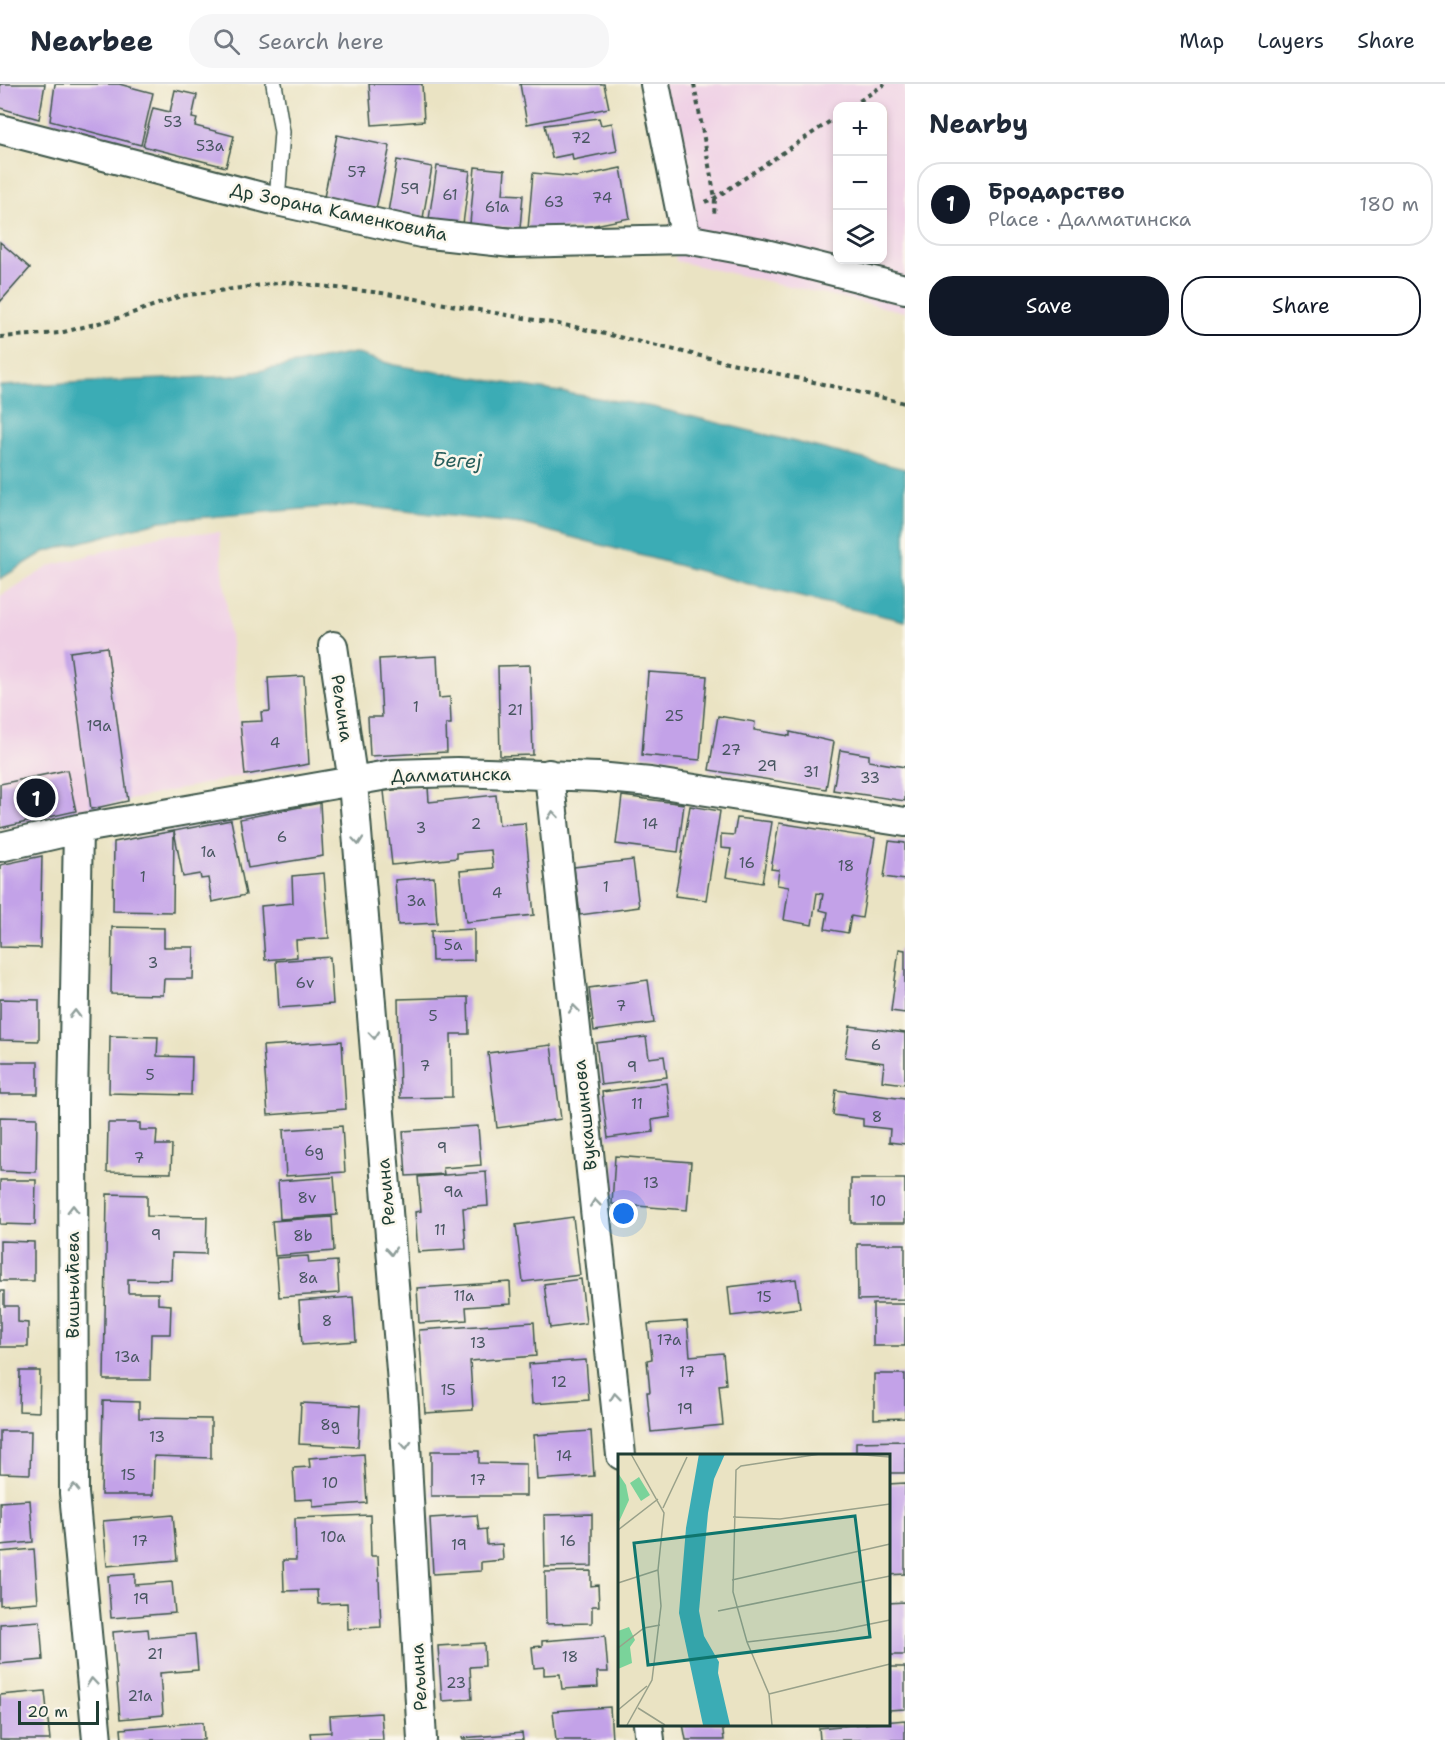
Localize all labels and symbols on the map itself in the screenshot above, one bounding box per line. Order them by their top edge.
house number: 53 [164,112,183,132]
house number: 72 [571,128,591,148]
house number: 53a [196,136,225,156]
house number: 57 [348,162,366,182]
street label: Др Зорана Каменковића [228,177,450,247]
house number: 59 [401,179,419,199]
house number: 61 [442,185,458,205]
house number: 74 [592,188,612,208]
house number: 63 [544,192,564,212]
house number: 61a [485,197,510,217]
water label: Бегеј [432,446,483,474]
street label: Рељина [325,673,359,743]
house number: 1 [413,697,419,717]
house number: 21 [507,700,523,720]
house number: 25 [664,706,684,726]
house number: 19a [86,716,112,736]
house number: 4 [270,733,280,753]
house number: 27 [721,740,741,760]
house number: 29 [757,756,777,776]
street label: Далматинска [391,762,511,788]
house number: 31 [803,762,819,782]
house number: 33 [860,768,880,788]
pin: 1 [16,776,56,820]
one-way arrow [547,811,560,820]
house number: 2 [471,814,481,834]
house number: 14 [642,814,658,834]
house number: 3 [416,818,426,838]
house number: 6 [277,827,287,847]
one-way arrow [351,836,364,845]
house number: 1a [200,842,216,862]
house number: 16 [739,853,755,873]
house number: 18 [838,856,854,876]
house number: 1 [140,867,146,887]
house number: 1 [603,877,609,897]
house number: 4 [492,883,502,903]
house number: 3a [406,891,426,911]
house number: 5a [444,935,463,955]
house number: 3 [148,953,158,973]
house number: 6v [296,973,314,993]
house number: 7 [616,996,626,1016]
one-way arrow [568,1004,581,1014]
house number: 5 [428,1006,438,1026]
one-way arrow [69,1009,81,1018]
one-way arrow [367,1031,380,1040]
house number: 6 [871,1035,881,1055]
house number: 7 [420,1056,430,1076]
house number: 9 [627,1057,637,1077]
street label: Вукашинова [567,1058,603,1172]
house number: 5 [145,1065,155,1085]
house number: 11 [631,1094,643,1114]
house number: 8 [872,1107,882,1127]
house number: 9 [437,1138,447,1158]
house number: 6g [304,1141,324,1161]
house number: 7 [134,1148,144,1168]
street label: Рељина [371,1157,401,1227]
house number: 13 [643,1173,659,1193]
house number: 9a [443,1182,463,1202]
house number: 8v [298,1188,316,1208]
house number: 10 [870,1191,886,1211]
one-way arrow [589,1198,601,1207]
your location [609,1199,638,1228]
one-way arrow [67,1204,79,1213]
house number: 11 [434,1220,446,1240]
house number: 9 [151,1225,161,1245]
house number: 8b [293,1226,313,1246]
street label: Вишњићева [61,1232,85,1338]
one-way arrow [384,1246,397,1255]
house number: 8a [298,1268,318,1288]
house number: 11a [454,1286,475,1306]
house number: 15 [756,1287,772,1307]
house number: 8 [322,1311,332,1331]
house number: 17a [657,1330,682,1350]
house number: 13 [470,1333,486,1353]
house number: 13a [114,1347,140,1367]
house number: 17 [679,1362,695,1382]
house number: 12 [551,1372,567,1392]
house number: 15 [440,1380,456,1400]
one-way arrow [609,1392,622,1401]
house number: 19 [677,1399,693,1419]
house number: 8g [320,1415,340,1435]
house number: 13 [149,1427,165,1447]
one-way arrow [399,1440,412,1449]
house number: 14 [556,1446,572,1466]
inset map [618,1454,890,1725]
house number: 15 [120,1465,136,1485]
house number: 17 [470,1470,486,1490]
house number: 10 [322,1473,338,1493]
one-way arrow [68,1483,81,1492]
house number: 10a [320,1527,346,1547]
house number: 17 [132,1531,148,1551]
house number: 16 [560,1531,576,1551]
house number: 19 [451,1535,467,1555]
house number: 19 [133,1589,149,1609]
street label: Рељина [405,1643,433,1711]
house number: 21 [147,1644,163,1664]
house number: 18 [562,1647,578,1667]
house number: 23 [446,1673,466,1693]
one-way arrow [85,1677,98,1686]
house number: 21a [128,1686,153,1706]
scale bar [18,1698,99,1726]

